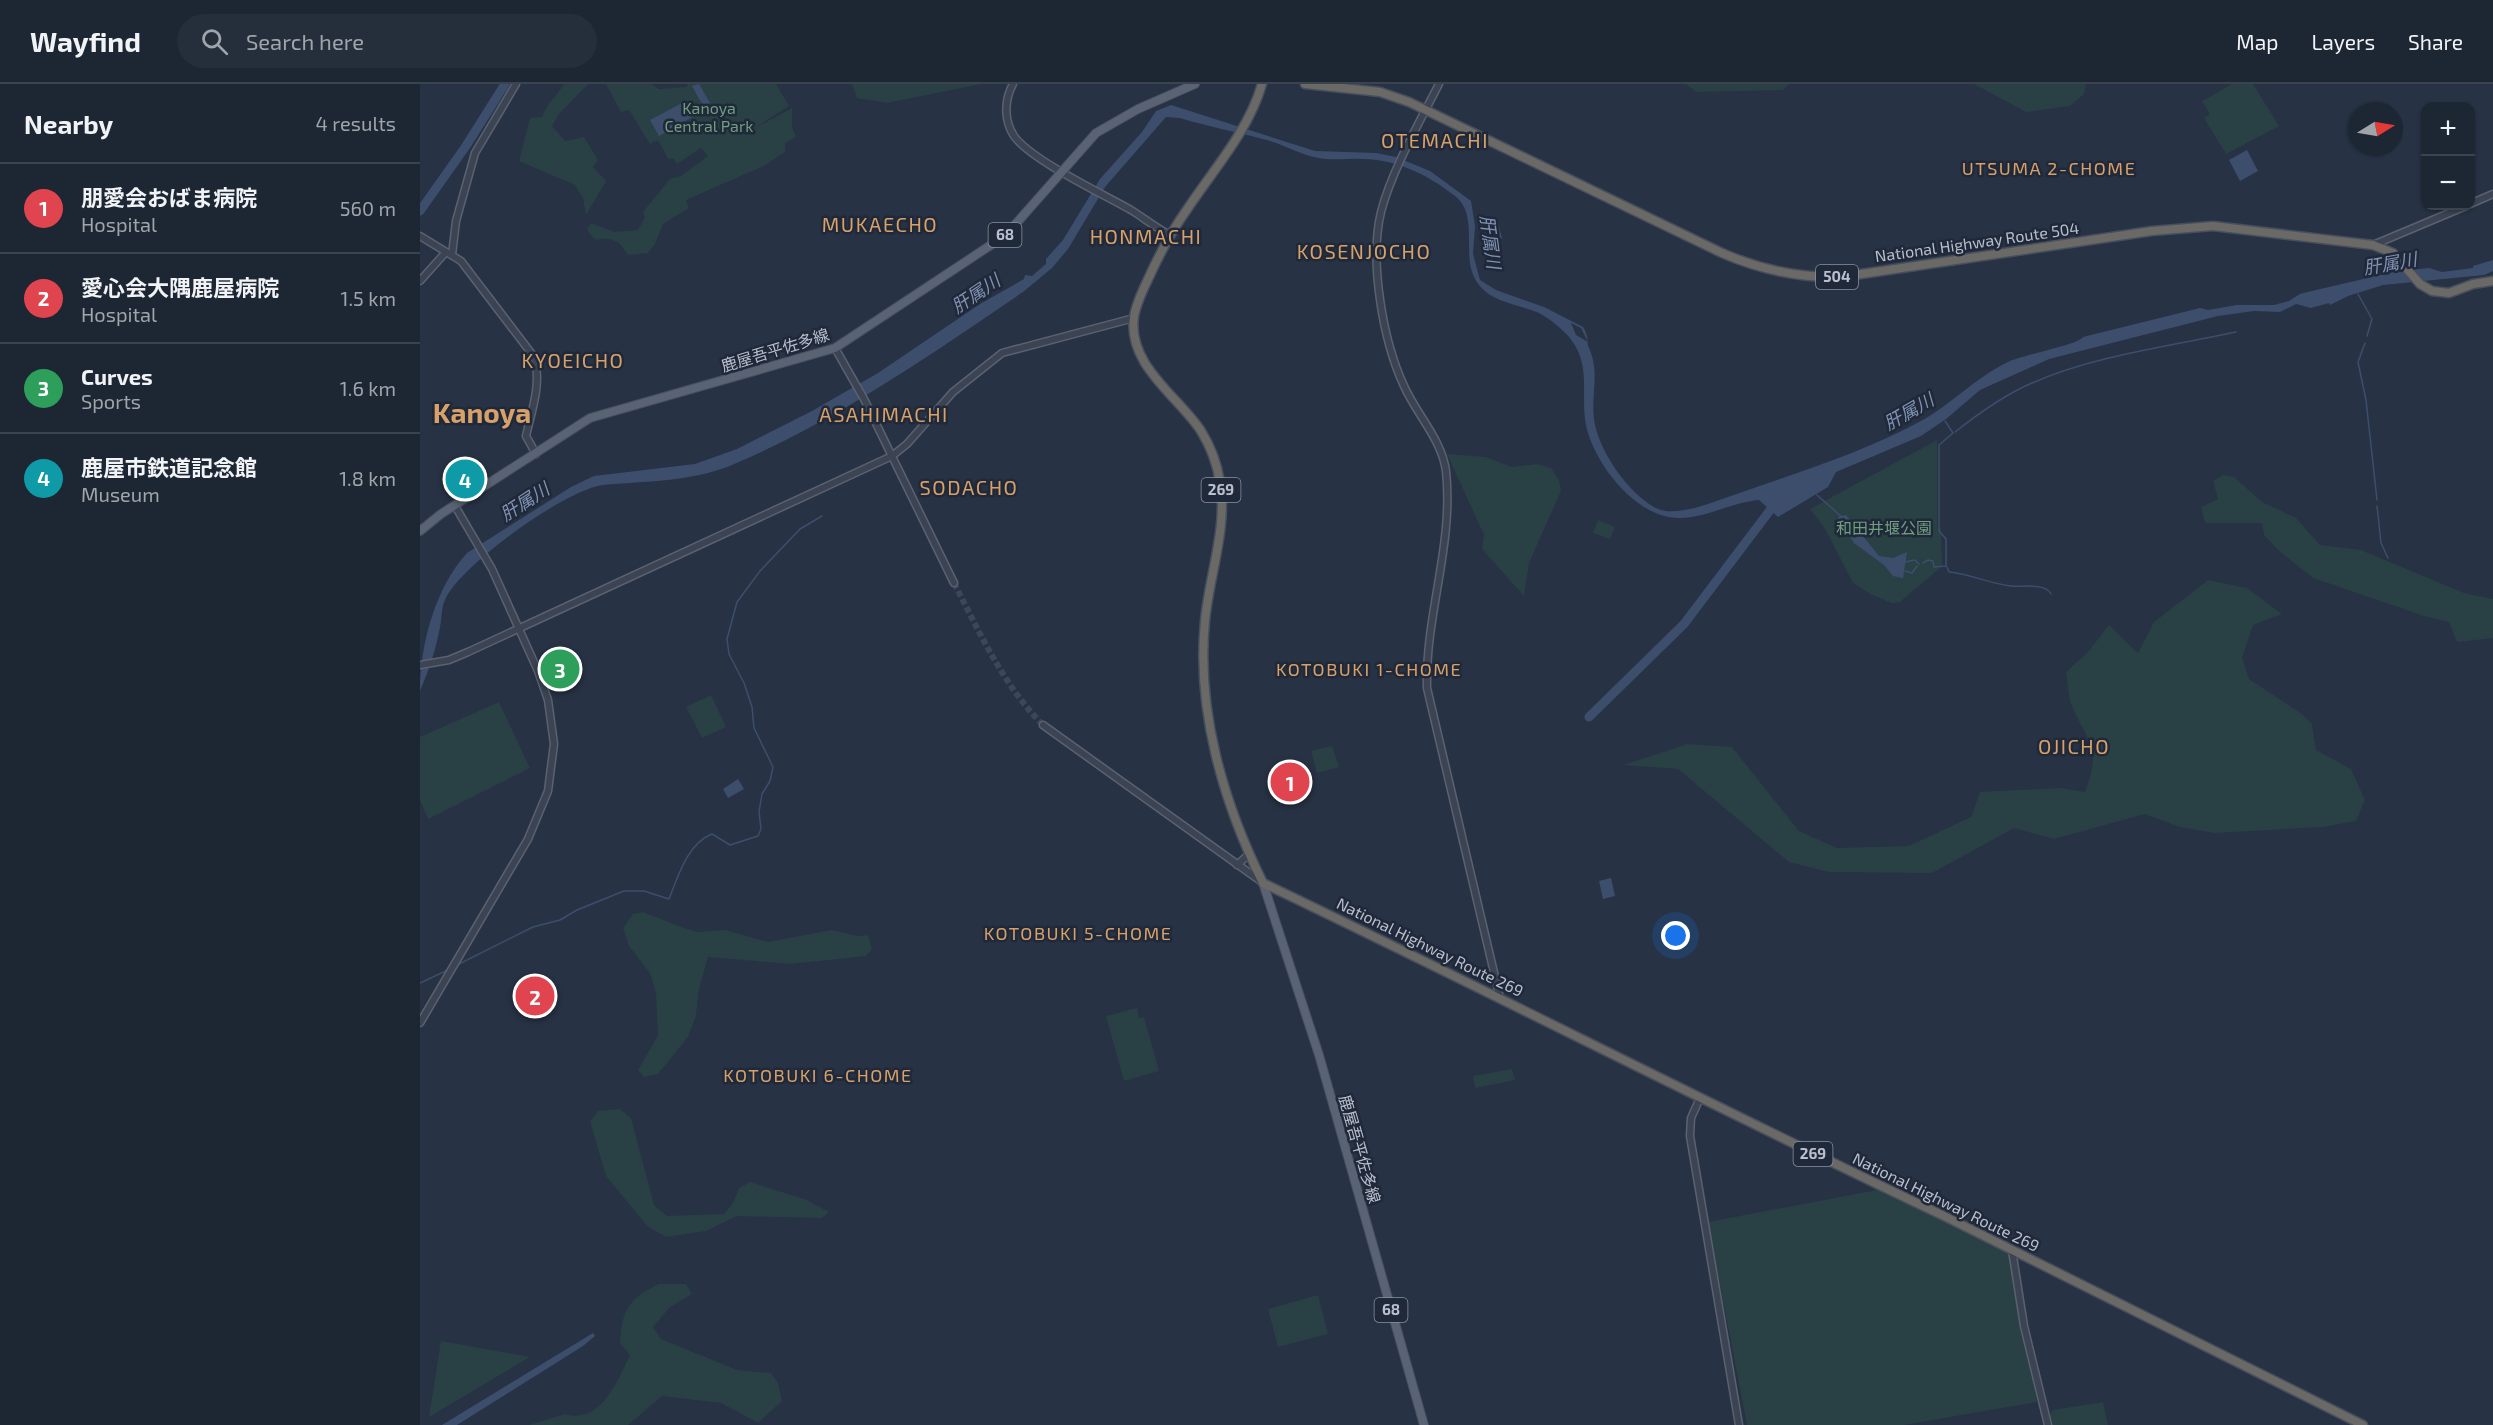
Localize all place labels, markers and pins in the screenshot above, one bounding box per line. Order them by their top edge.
pin: 4 [446,456,484,502]
pin: 3 [540,646,580,692]
pin: 1 [1270,760,1310,804]
pin: 2 [516,974,554,1018]

